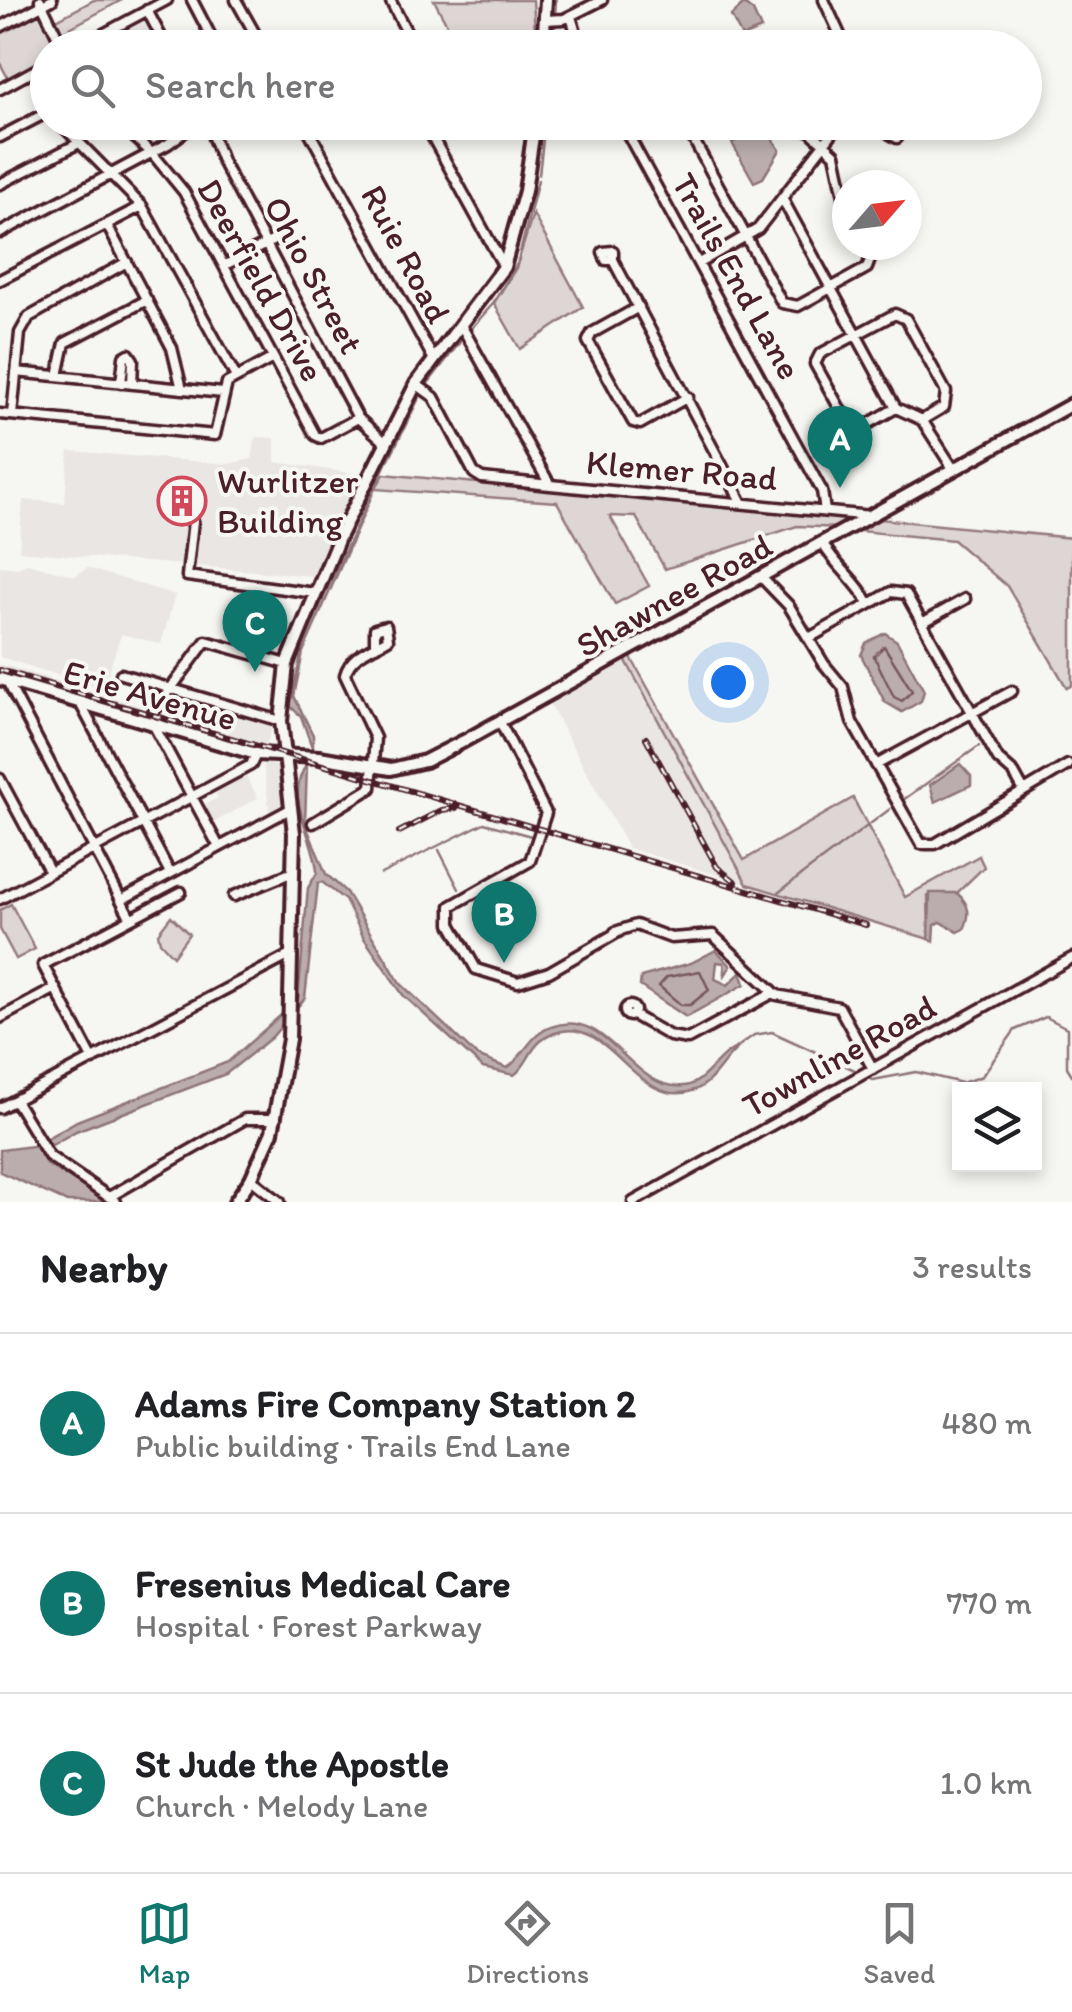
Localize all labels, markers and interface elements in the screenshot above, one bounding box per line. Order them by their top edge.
search box [30,30,1042,140]
icon: search [65,58,120,113]
text: Search here [145,62,336,108]
street label: Trails End Lane [663,165,811,387]
north arrow [832,170,922,260]
street label: Deerfield Drive [188,171,334,389]
street label: Ruie Road [352,178,460,330]
street label: Ohio Street [255,189,373,361]
pin: A [808,406,872,488]
street label: Klemer Road [585,441,779,499]
place label: Wurlitzer Building [217,460,359,542]
building icon: Wurlitzer Building [156,475,208,527]
street label: Shawnee Road [569,524,779,666]
pin: C [222,590,288,672]
street label: Erie Avenue [59,650,241,740]
your location [703,657,754,708]
pin: B [472,880,536,963]
street label: Townline Road [735,985,943,1126]
map controls [952,1082,1042,1172]
button: layers [952,1082,1042,1172]
text: Nearby [40,1242,167,1293]
text: 3 results [912,1248,1032,1286]
text: Adams Fire Company Station 2 [135,1381,636,1427]
text: A [62,1404,83,1442]
text: 480 m [941,1404,1032,1442]
text: Public building · Trails End Lane [135,1427,571,1465]
text: Fresenius Medical Care [135,1561,511,1607]
text: B [62,1584,83,1622]
text: 770 m [946,1584,1032,1622]
text: Hospital · Forest Parkway [135,1607,482,1645]
text: St Jude the Apostle [135,1741,449,1787]
text: C [62,1764,83,1802]
text: 1.0 km [940,1764,1032,1802]
text: Church · Melody Lane [135,1787,428,1825]
tab: Map [137,1896,192,1990]
tab: Directions [466,1896,589,1990]
tab: Saved [863,1896,935,1990]

